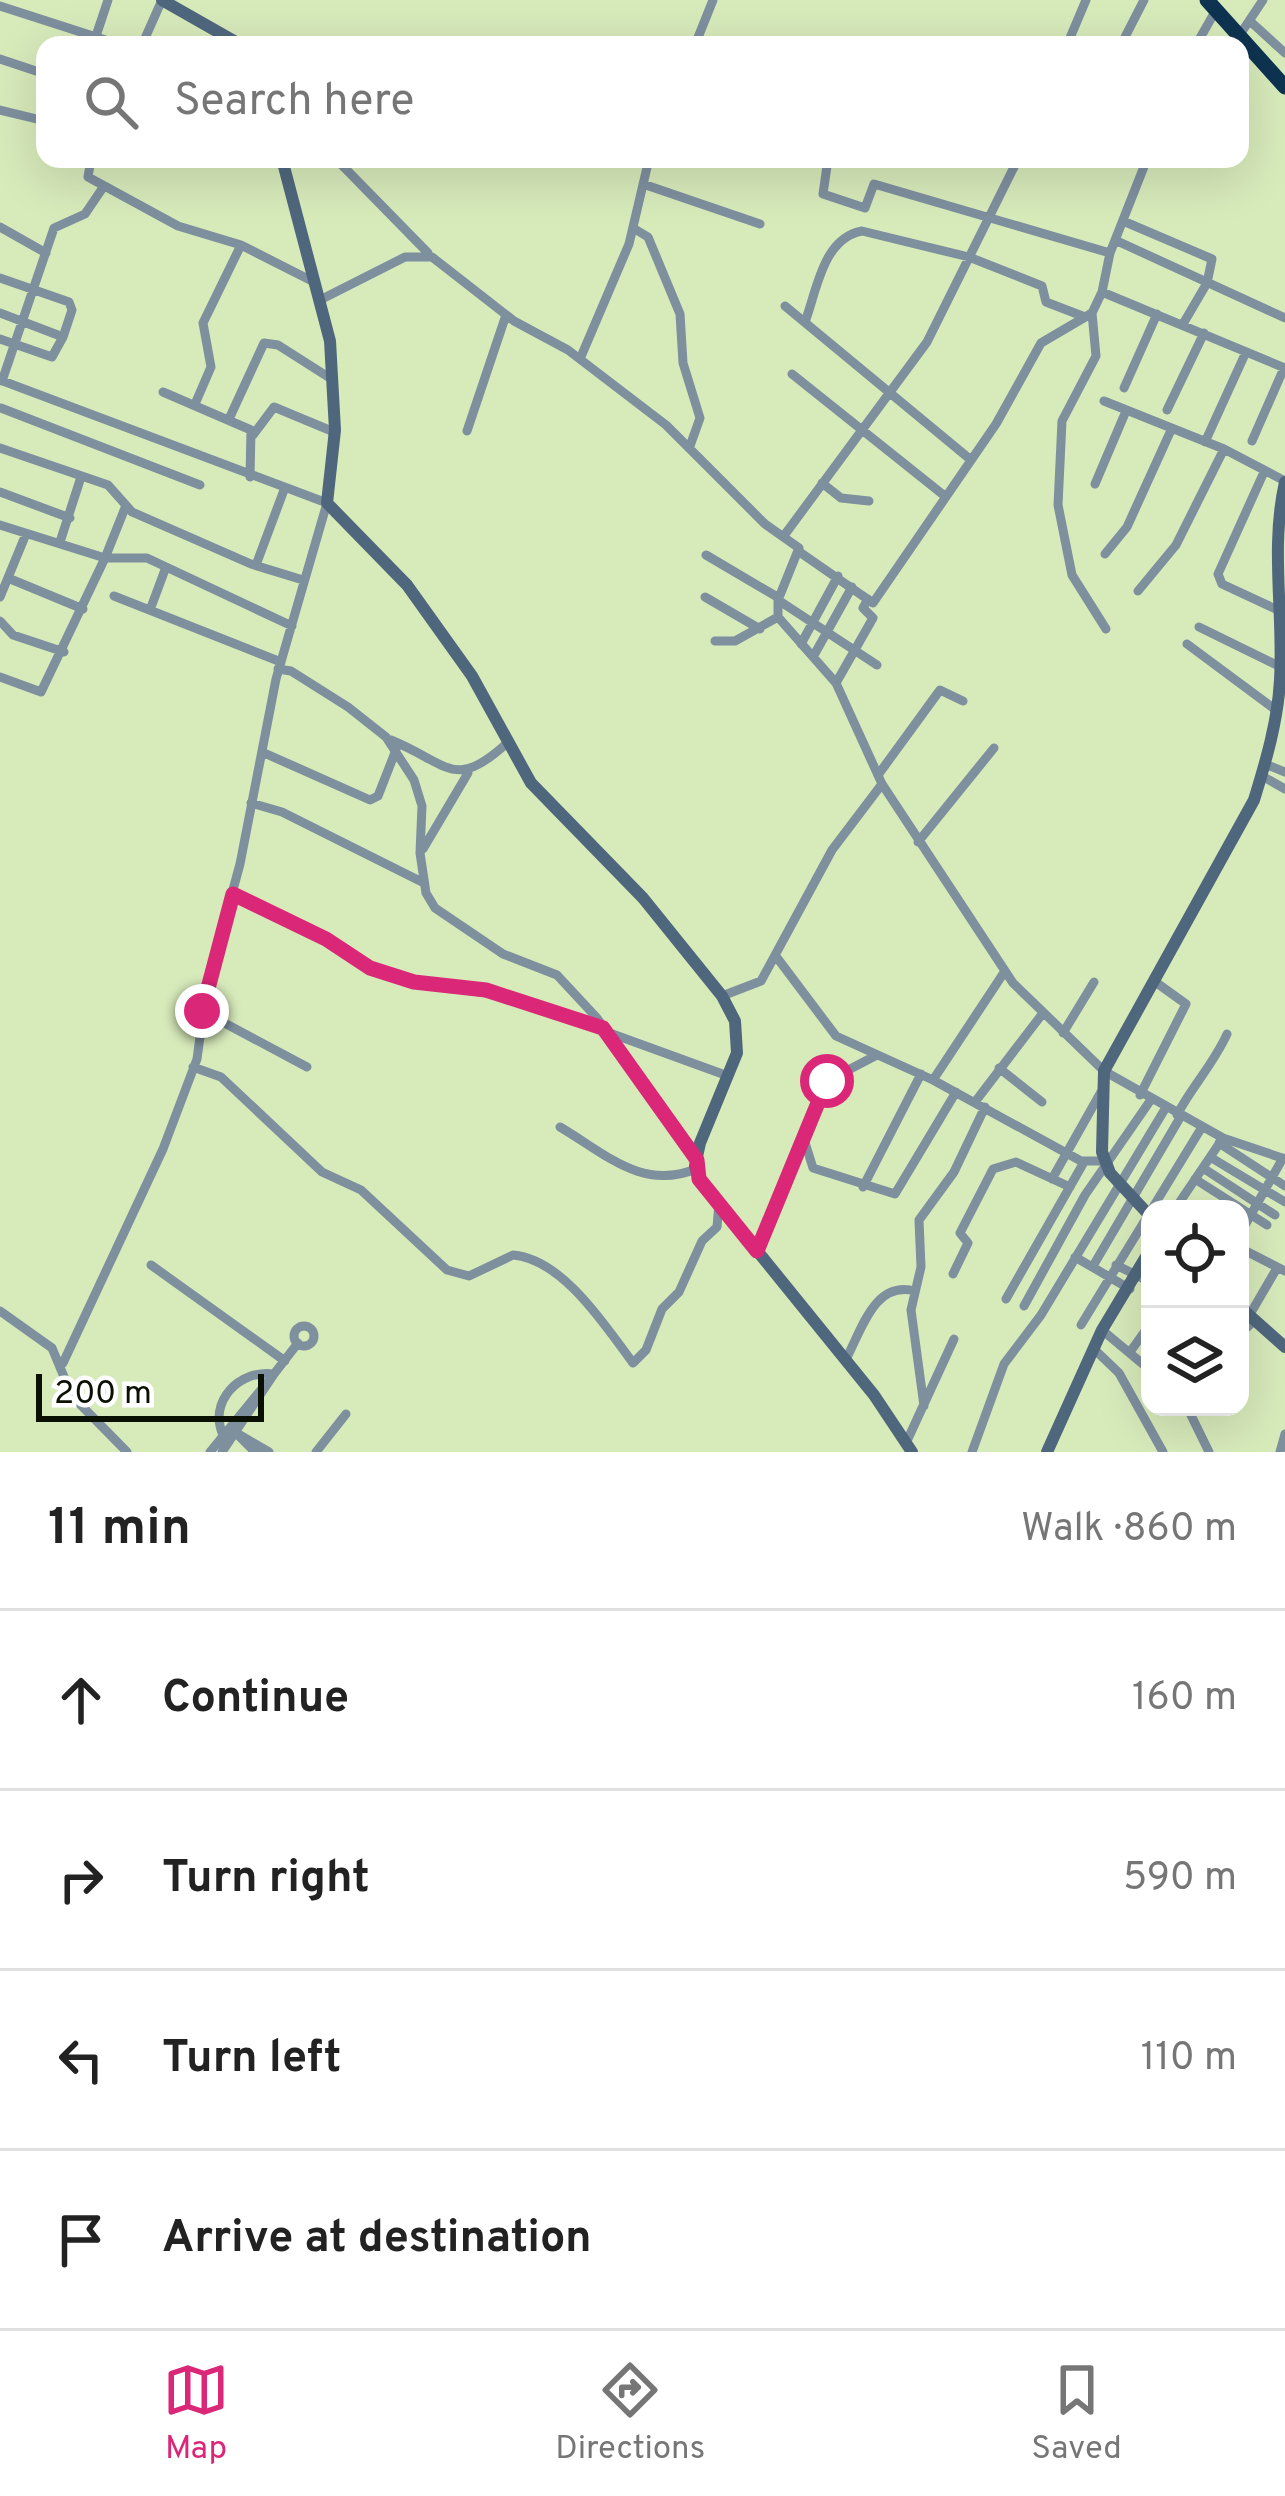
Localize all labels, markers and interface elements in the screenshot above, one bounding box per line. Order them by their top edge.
search box [36,36,1249,168]
icon: search [78,69,144,135]
text: Search here [174,74,414,131]
route end [175,984,229,1038]
route start [800,1054,854,1108]
map controls [1141,1200,1249,1416]
button: locate [1141,1200,1249,1308]
button: layers [1141,1308,1249,1416]
scale bar [36,1368,264,1421]
text: 200 m [54,1374,152,1416]
text: 11 min [48,1498,191,1563]
text: Walk · 860 m [1021,1506,1237,1555]
icon: ahead [48,1667,114,1733]
text: Continue [162,1671,349,1728]
text: 160 m [1132,1675,1237,1724]
icon: right [48,1847,114,1913]
text: Turn right [162,1851,370,1908]
text: 590 m [1123,1855,1237,1904]
icon: left [48,2027,114,2093]
text: Turn left [162,2031,341,2088]
text: 110 m [1141,2035,1237,2084]
icon: arrive [48,2207,114,2273]
text: Arrive at destination [162,2211,592,2268]
tab: Map [163,2357,229,2471]
tab: Directions [555,2357,705,2471]
tab: Saved [1031,2357,1122,2471]

